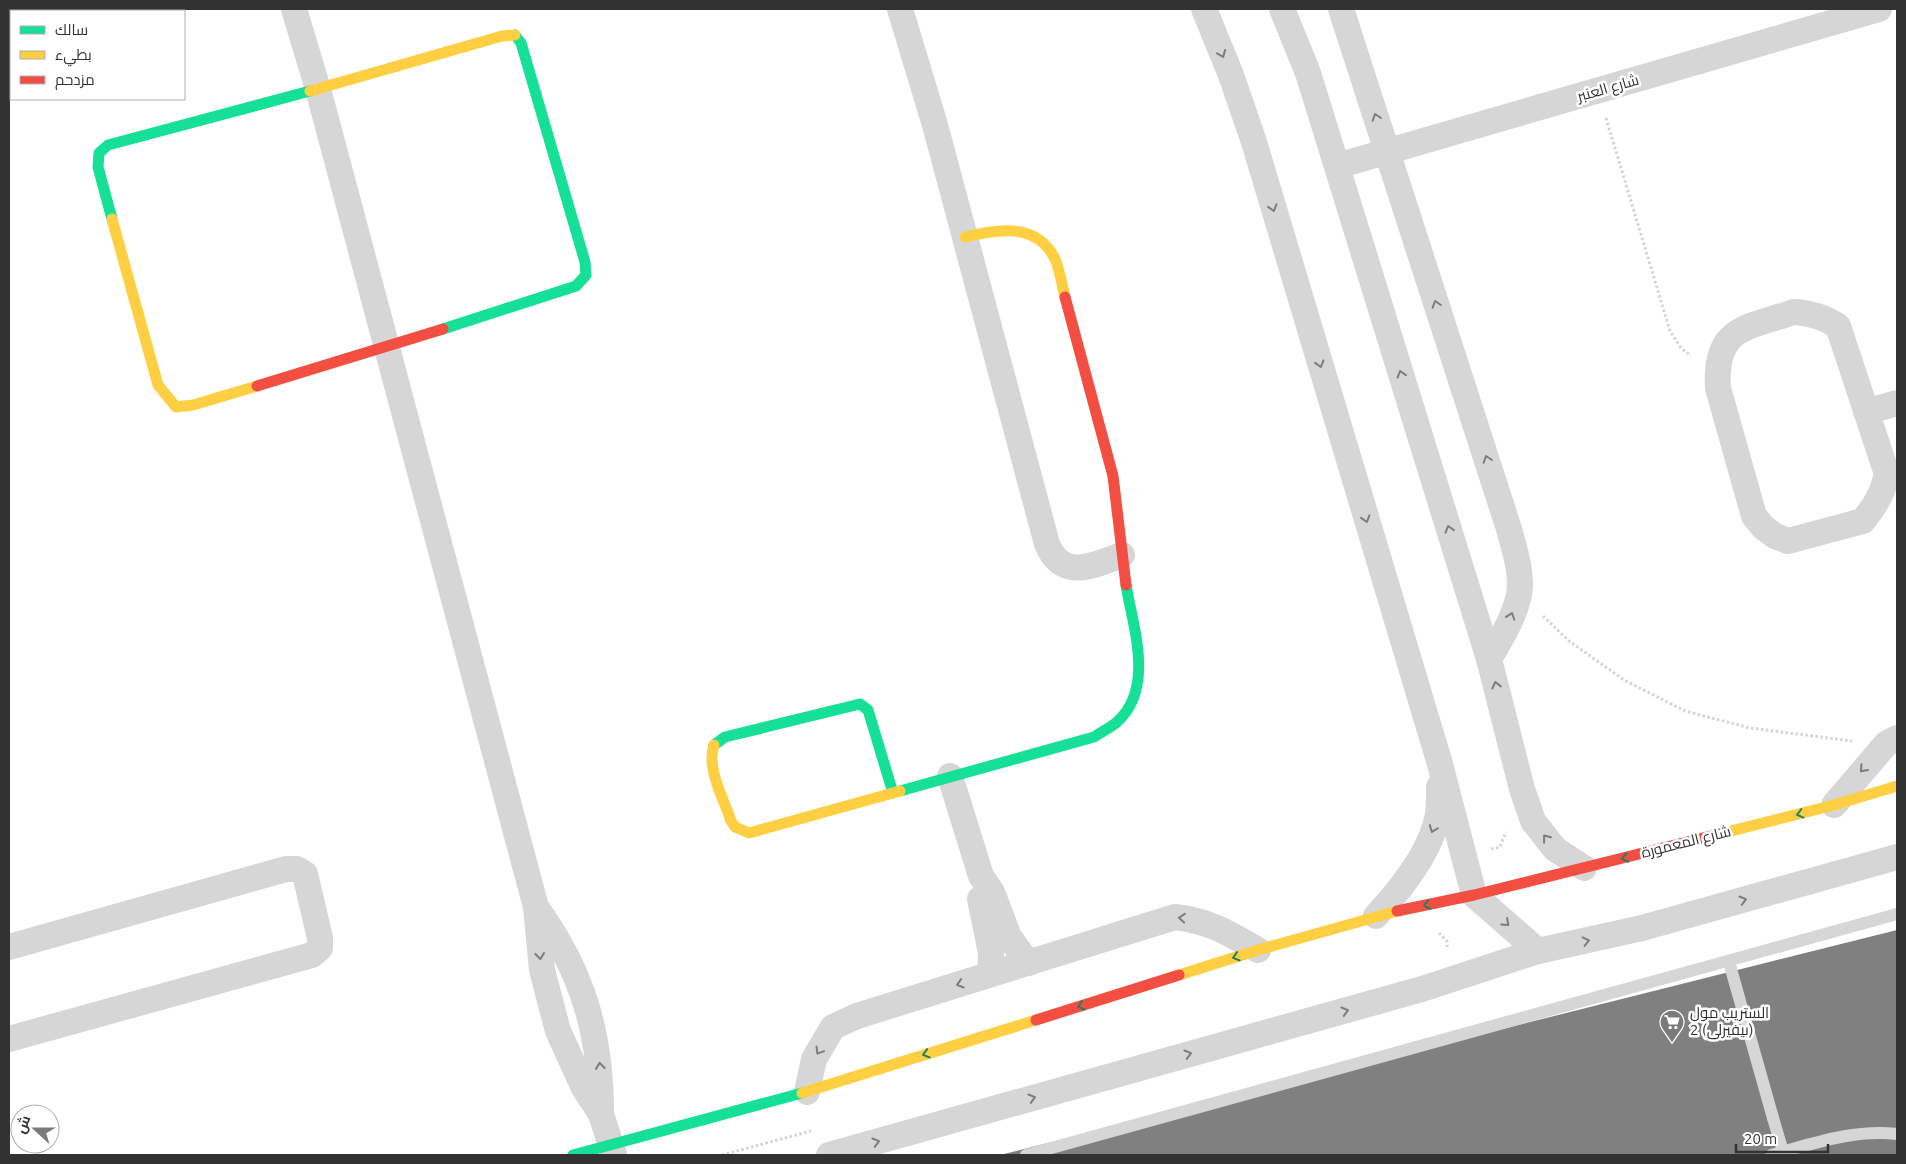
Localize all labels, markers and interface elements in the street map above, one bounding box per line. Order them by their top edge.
legend [10,10,185,100]
text: سالك [55,21,88,38]
text: بطيء [55,46,92,67]
one-way arrow [1216,49,1226,58]
text: مزدحم [55,71,95,90]
street label: شارع العنبر [1574,71,1642,108]
one-way arrow [1371,113,1381,121]
one-way arrow [1268,203,1278,212]
one-way arrow [1432,301,1442,309]
one-way arrow [1314,359,1324,367]
one-way arrow [1397,370,1407,379]
one-way arrow [1482,455,1492,464]
one-way arrow [1361,515,1371,523]
one-way arrow [1445,526,1455,534]
one-way arrow [1505,612,1515,620]
one-way arrow [1491,681,1502,690]
one-way arrow [1860,764,1869,773]
one-way arrow [1795,808,1804,819]
street label: شارع المعمورة [1639,822,1733,864]
one-way arrow [1428,824,1439,833]
one-way arrow [1544,835,1552,844]
one-way arrow [1621,852,1630,863]
one-way arrow [1738,895,1746,905]
one-way arrow [1422,899,1431,910]
one-way arrow [1178,913,1186,924]
one-way arrow [1501,917,1510,926]
one-way arrow [1581,936,1590,946]
one-way arrow [1233,951,1241,961]
one-way arrow [534,952,545,960]
one-way arrow [956,978,965,988]
one-way arrow [1078,1000,1086,1010]
place label: الستريب مول 2 (بيفيرلى) [1690,1004,1769,1040]
one-way arrow [1340,1006,1349,1016]
supermarket icon: الستريب مول 2 (بيفيرلى) [1659,1009,1685,1043]
one-way arrow [815,1046,825,1055]
one-way arrow [923,1049,931,1059]
one-way arrow [1184,1050,1192,1060]
one-way arrow [594,1061,605,1069]
one-way arrow [1027,1094,1036,1104]
north arrow [10,1104,60,1154]
text: ش [12,1113,34,1136]
scale bar [1736,1122,1828,1154]
text: 20 m [1744,1130,1777,1147]
one-way arrow [871,1137,880,1148]

